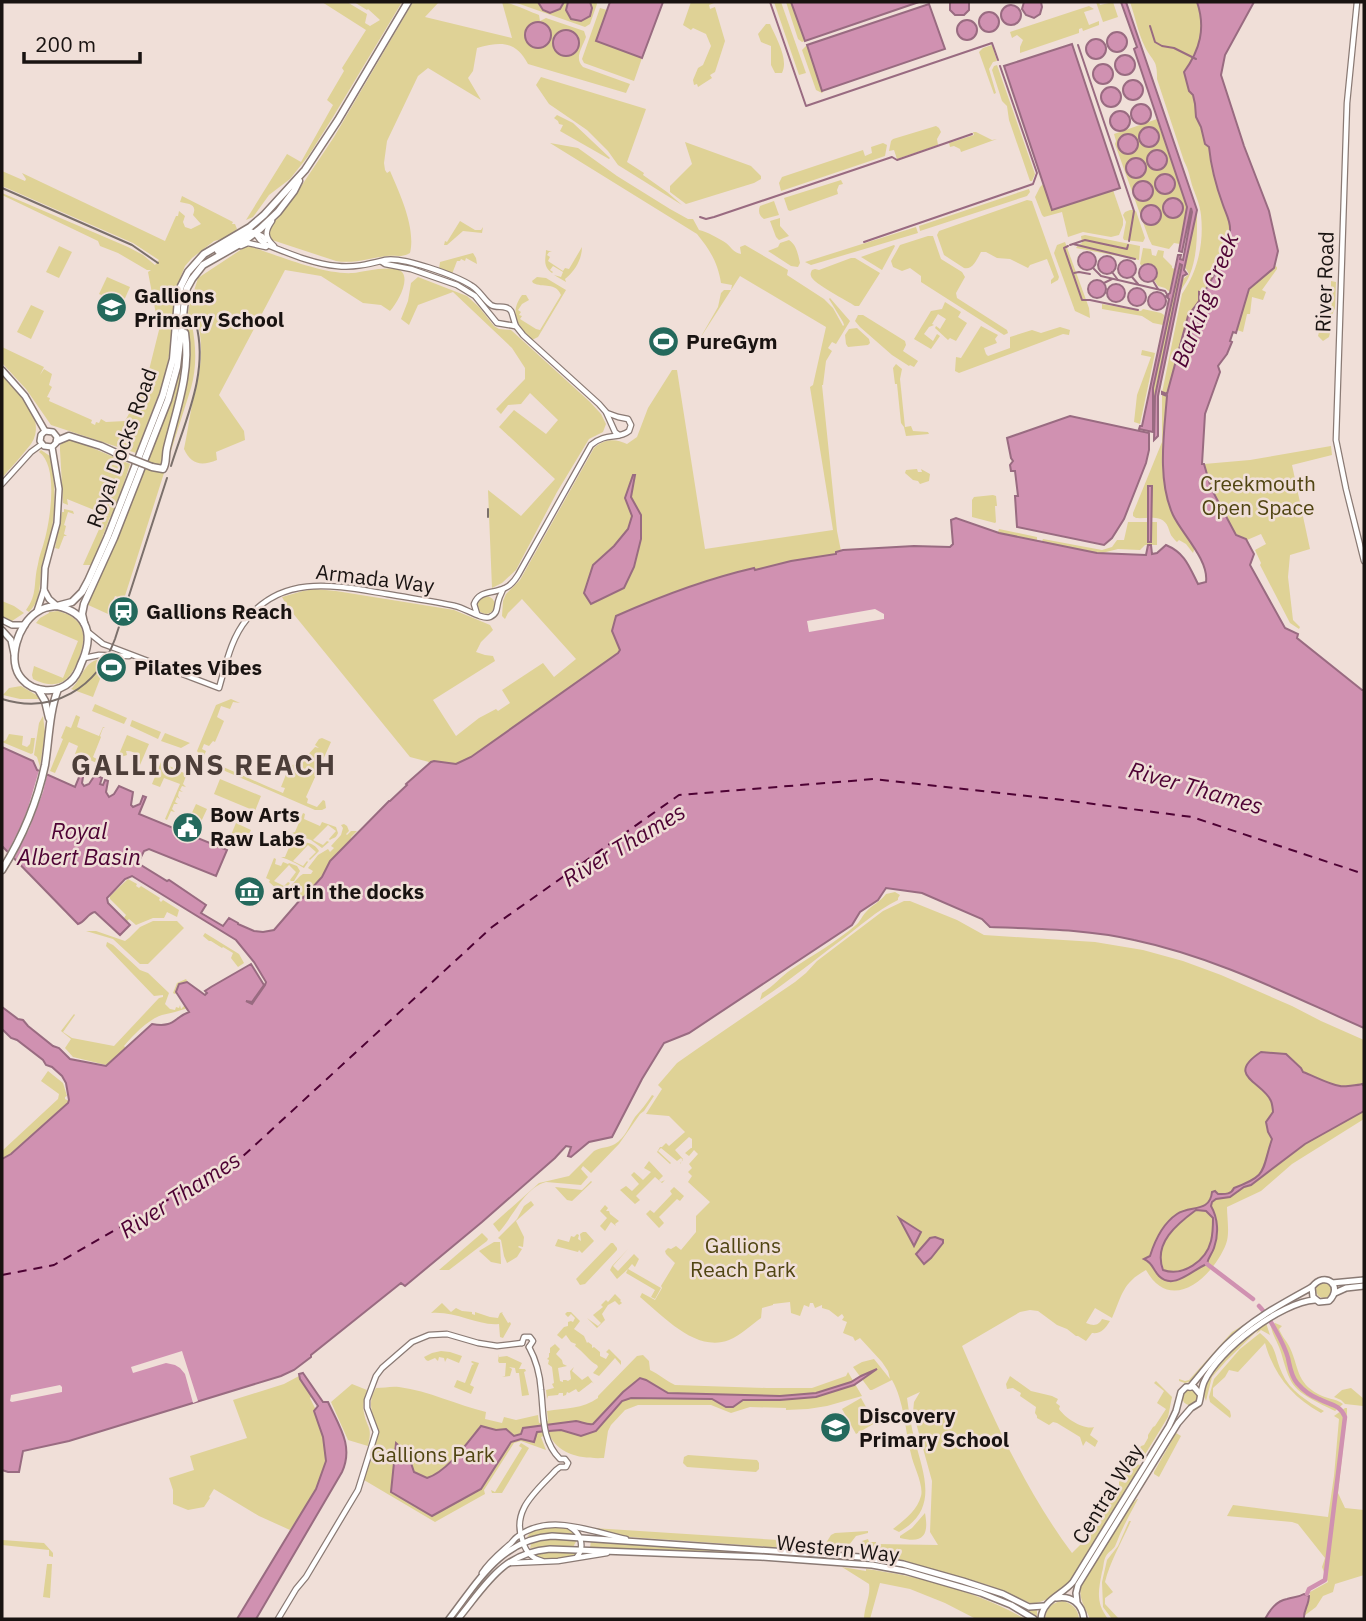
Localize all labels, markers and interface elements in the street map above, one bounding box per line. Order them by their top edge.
scale bar [24,21,140,65]
text: 200 m [35,30,96,58]
water label: Barking Creek [1164,227,1245,371]
street label: River Road [1308,231,1340,333]
place label: Gallions Primary School [134,281,284,333]
school or university icon: Gallions Primary School [94,291,128,325]
sports icon: PureGym [646,325,680,359]
place label: PureGym [686,327,778,355]
street label: Royal Docks Road [79,364,163,531]
park label: Creekmouth Open Space [1200,469,1316,521]
street label: Armada Way [314,557,436,599]
station icon: Gallions Reach [106,595,140,629]
place label: Gallions Reach [146,597,292,625]
sports icon: Pilates Vibes [94,651,128,685]
place label: Pilates Vibes [134,653,262,681]
district label: GALLIONS REACH [71,746,337,783]
water label: River Thames [1126,754,1267,821]
water label: River Thames [556,796,690,893]
place label: Bow Arts Raw Labs [210,800,305,852]
public building icon: Bow Arts Raw Labs [170,810,204,844]
water label: Royal Albert Basin [16,815,141,871]
museum icon: art in the docks [232,875,266,909]
place label: art in the docks [272,877,424,905]
water label: River Thames [113,1144,246,1244]
park label: Gallions Reach Park [690,1231,796,1283]
place label: Discovery Primary School [859,1401,1009,1453]
school or university icon: Discovery Primary School [819,1411,853,1445]
street label: Central Way [1065,1438,1149,1549]
park label: Gallions Park [371,1440,495,1468]
street label: Western Way [775,1528,901,1568]

